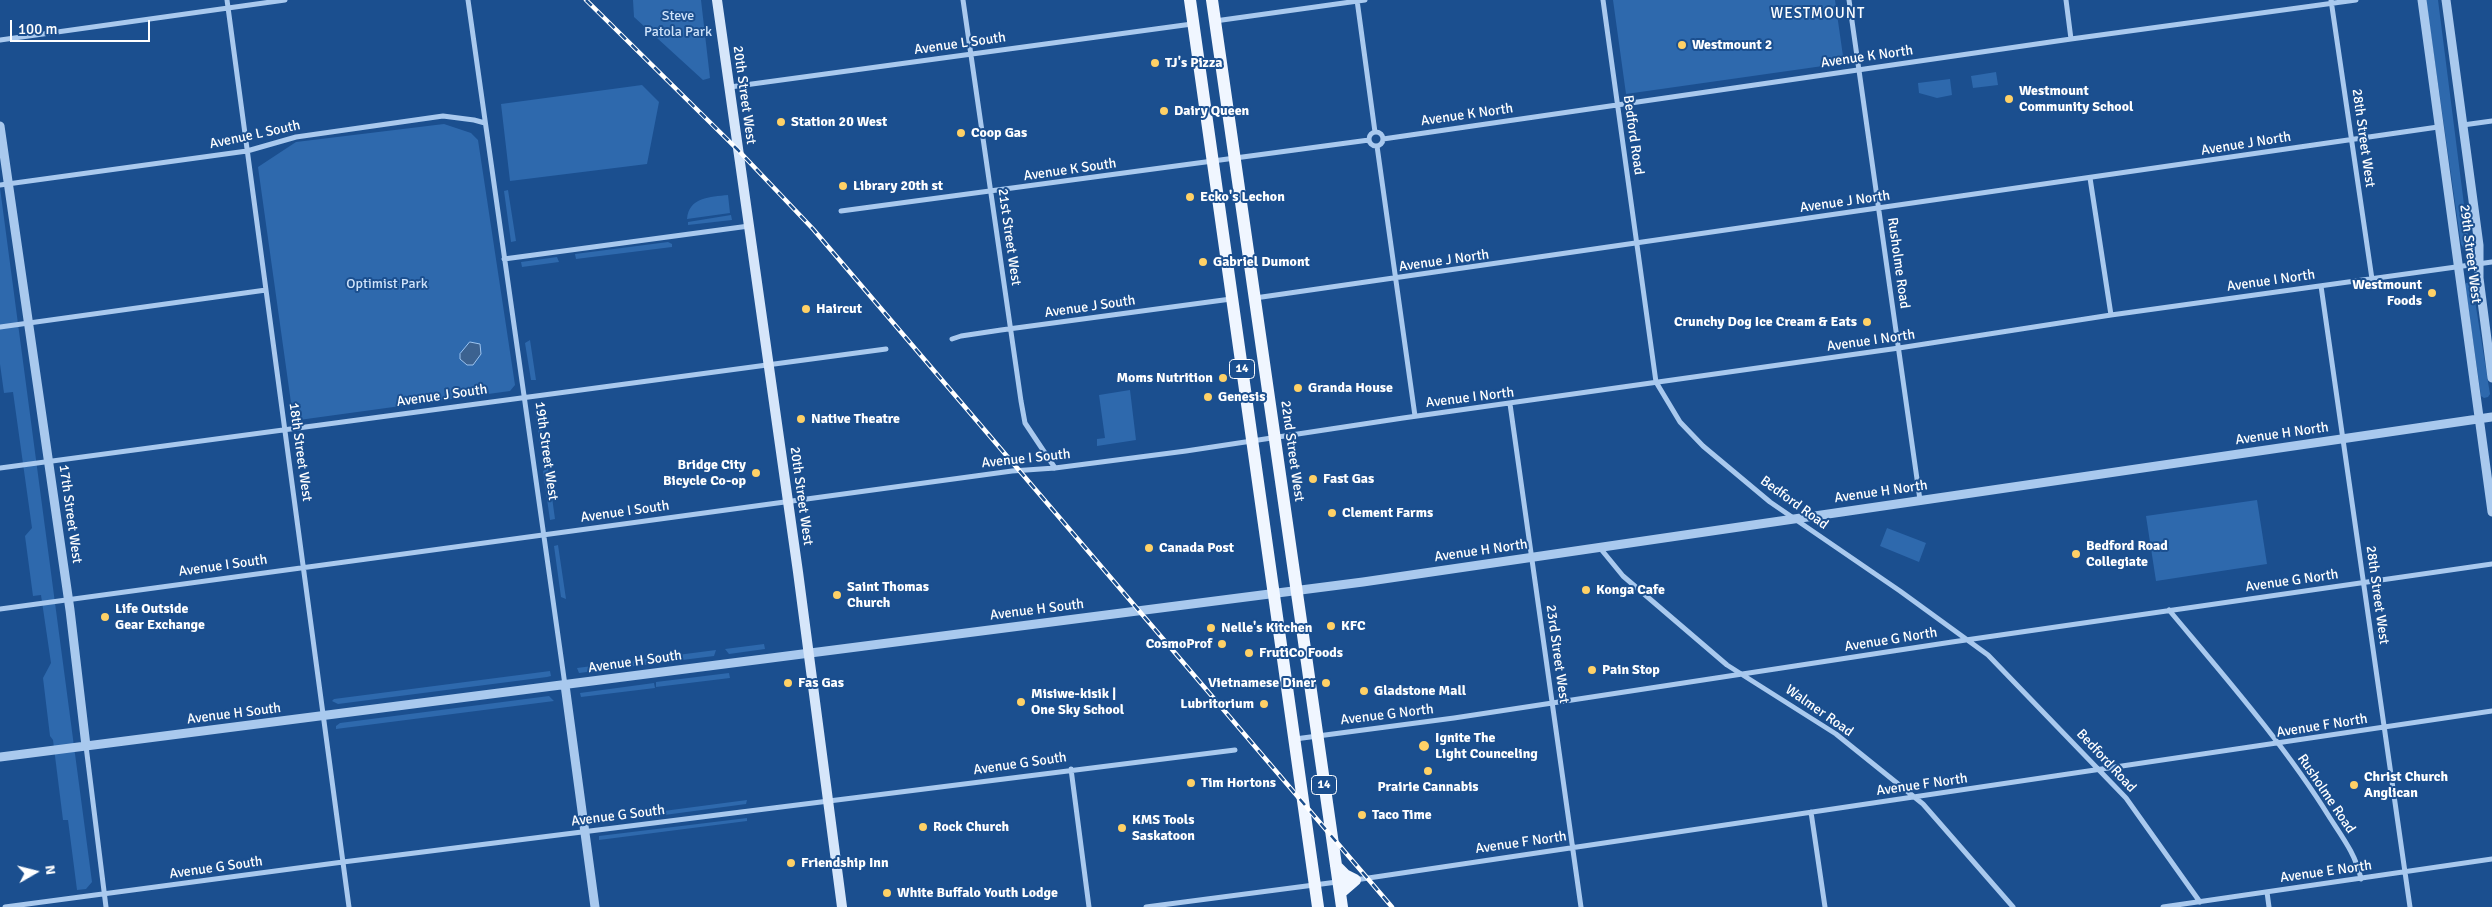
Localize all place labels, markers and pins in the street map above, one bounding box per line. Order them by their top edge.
place label: Westmount 2 [1692,37,1772,53]
marker: Westmount 2 [1676,39,1688,51]
place label: TJ's Pizza [1165,55,1222,71]
marker: TJ's Pizza [1149,57,1161,69]
place label: Westmount Community School [2019,83,2133,115]
marker: Westmount Community School [2003,93,2015,105]
place label: Dairy Queen [1174,103,1249,119]
marker: Dairy Queen [1158,105,1170,117]
place label: Station 20 West [791,114,887,130]
marker: Station 20 West [775,116,787,128]
place label: Coop Gas [971,125,1027,141]
marker: Coop Gas [955,127,967,139]
place label: Library 20th st [853,178,943,194]
marker: Library 20th st [837,180,849,192]
place label: Ecko's Lechon [1200,189,1285,205]
marker: Ecko's Lechon [1184,191,1196,203]
place label: Gabriel Dumont [1213,254,1310,270]
marker: Gabriel Dumont [1197,256,1209,268]
place label: Westmount Foods [2352,277,2422,310]
marker: Westmount Foods [2426,287,2438,299]
place label: Haircut [816,301,862,317]
marker: Haircut [800,303,812,315]
place label: Crunchy Dog Ice Cream & Eats [1674,314,1857,330]
marker: Crunchy Dog Ice Cream & Eats [1861,316,1873,328]
place label: Moms Nutrition [1116,370,1213,386]
marker: Moms Nutrition [1217,372,1229,384]
place label: Granda House [1308,380,1393,396]
marker: Granda House [1292,382,1304,394]
place label: Genesis [1218,389,1265,405]
marker: Genesis [1202,391,1214,403]
place label: Native Theatre [811,411,900,427]
marker: Native Theatre [795,413,807,425]
place label: Bridge City Bicycle Co-op [663,457,746,490]
marker: Bridge City Bicycle Co-op [750,467,762,479]
place label: Fast Gas [1323,471,1374,487]
marker: Fast Gas [1307,473,1319,485]
place label: Clement Farms [1342,505,1433,521]
marker: Clement Farms [1326,507,1338,519]
place label: Bedford Road Collegiate [2086,538,2168,570]
place label: Canada Post [1159,540,1234,556]
marker: Canada Post [1143,542,1155,554]
marker: Bedford Road Collegiate [2070,548,2082,560]
place label: Saint Thomas Church [847,579,929,612]
place label: Konga Cafe [1596,582,1665,598]
marker: Konga Cafe [1580,584,1592,596]
marker: Saint Thomas Church [831,589,843,601]
place label: Life Outside Gear Exchange [115,601,205,634]
marker: Life Outside Gear Exchange [99,611,111,623]
place label: KFC [1341,618,1366,634]
place label: Nelle's Kitchen [1221,620,1312,636]
marker: KFC [1325,620,1337,632]
marker: Nelle's Kitchen [1205,622,1217,634]
place label: CosmoProf [1146,636,1212,652]
marker: CosmoProf [1216,638,1228,650]
place label: FrutiCo Foods [1259,645,1343,661]
marker: FrutiCo Foods [1243,647,1255,659]
place label: Pain Stop [1602,662,1660,678]
marker: Pain Stop [1586,664,1598,676]
place label: Fas Gas [798,675,844,691]
place label: Vietnamese Diner [1208,675,1316,691]
marker: Fas Gas [782,677,794,689]
marker: Vietnamese Diner [1320,677,1332,689]
place label: Gladstone Mall [1374,683,1466,699]
marker: Gladstone Mall [1358,685,1370,697]
place label: Misiwe-kisik | One Sky School [1031,686,1124,719]
marker: Misiwe-kisik | One Sky School [1015,696,1027,708]
place label: Lubritorium [1180,696,1254,712]
marker: Lubritorium [1258,698,1270,710]
place label: Ignite The Light Counceling [1435,730,1538,762]
marker: Ignite The Light Counceling [1417,739,1431,753]
marker: Prairie Cannabis [1422,765,1434,777]
place label: Christ Church Anglican [2364,769,2448,802]
place label: Tim Hortons [1201,775,1276,791]
marker: Tim Hortons [1185,777,1197,789]
place label: Prairie Cannabis [1377,779,1479,795]
marker: Christ Church Anglican [2348,779,2360,791]
place label: Taco Time [1372,807,1432,823]
marker: Taco Time [1356,809,1368,821]
place label: KMS Tools Saskatoon [1132,812,1195,844]
place label: Rock Church [933,819,1009,835]
marker: Rock Church [917,821,929,833]
marker: KMS Tools Saskatoon [1116,822,1128,834]
place label: Friendship Inn [801,855,889,871]
marker: Friendship Inn [785,857,797,869]
place label: White Buffalo Youth Lodge [897,885,1058,901]
marker: White Buffalo Youth Lodge [881,887,893,899]

